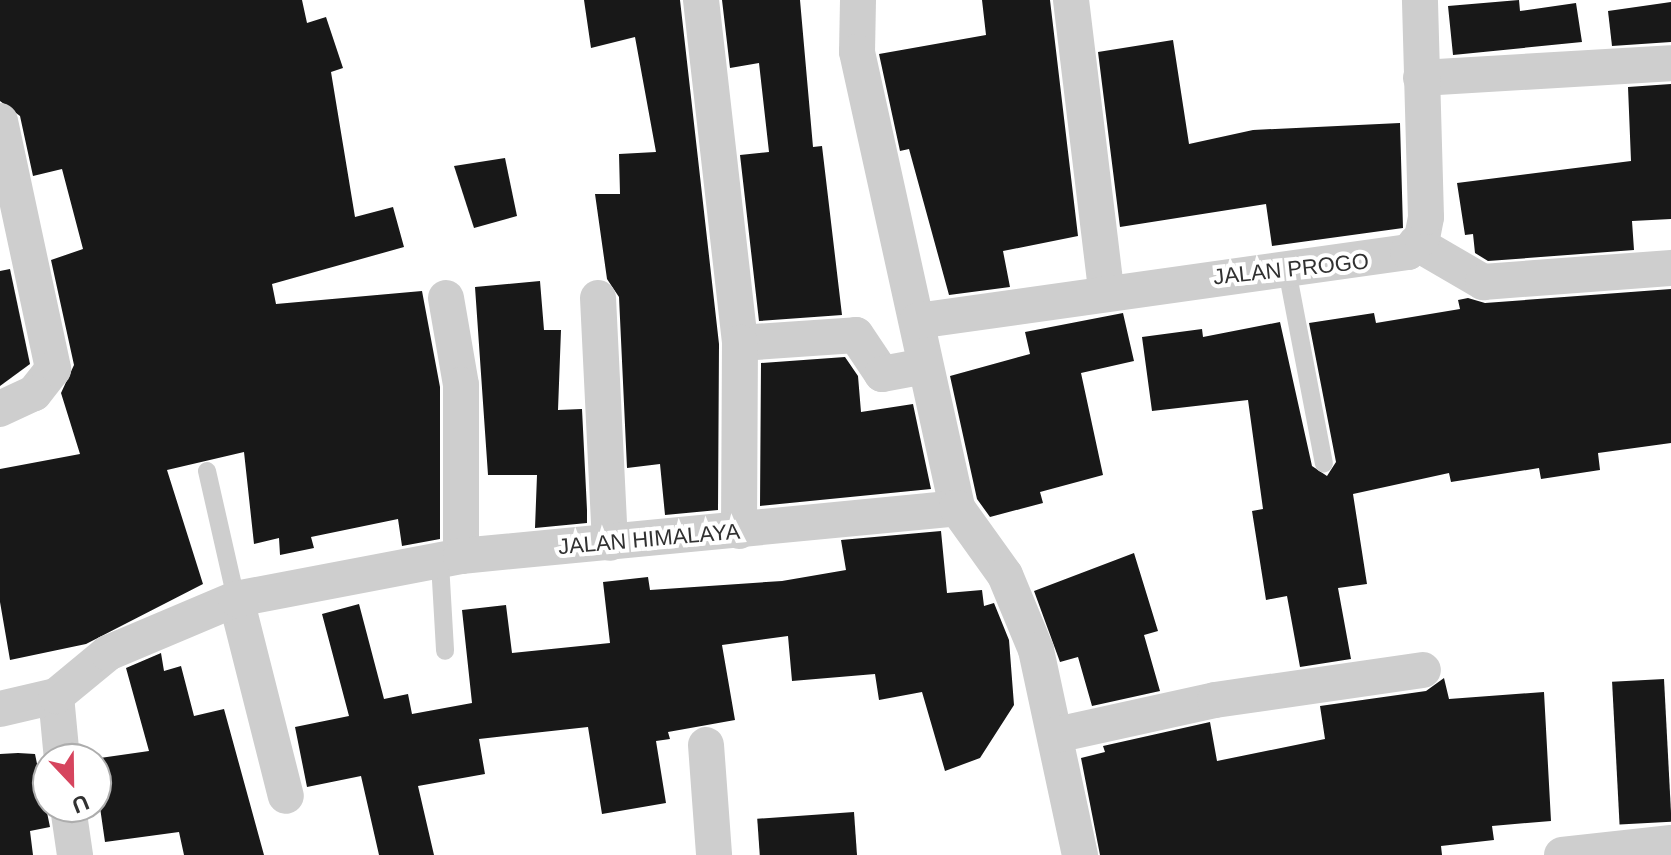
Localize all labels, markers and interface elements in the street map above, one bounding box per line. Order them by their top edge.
street label: JALAN PROGO [1212,248,1370,290]
street label: JALAN HIMALAYA [557,518,741,560]
north arrow [32,743,112,823]
text: U [68,789,92,818]

